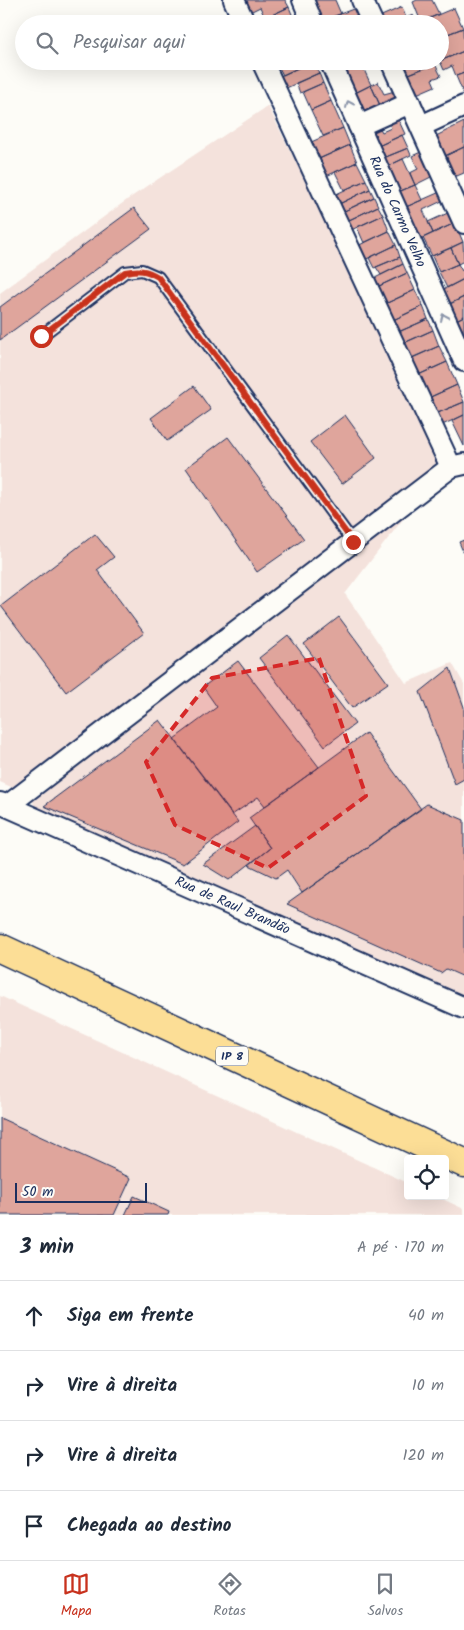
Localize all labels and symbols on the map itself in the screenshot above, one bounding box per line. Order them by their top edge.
one-way arrow [346,101,356,110]
street label: Rua do Carmo Velho [363,152,432,271]
one-way arrow [440,313,451,322]
route start [30,325,53,348]
route end [342,531,365,554]
street label: Rua de Raul Brandão [171,870,294,941]
road number: IP 8 [216,1046,248,1066]
scale bar [15,1180,148,1203]

